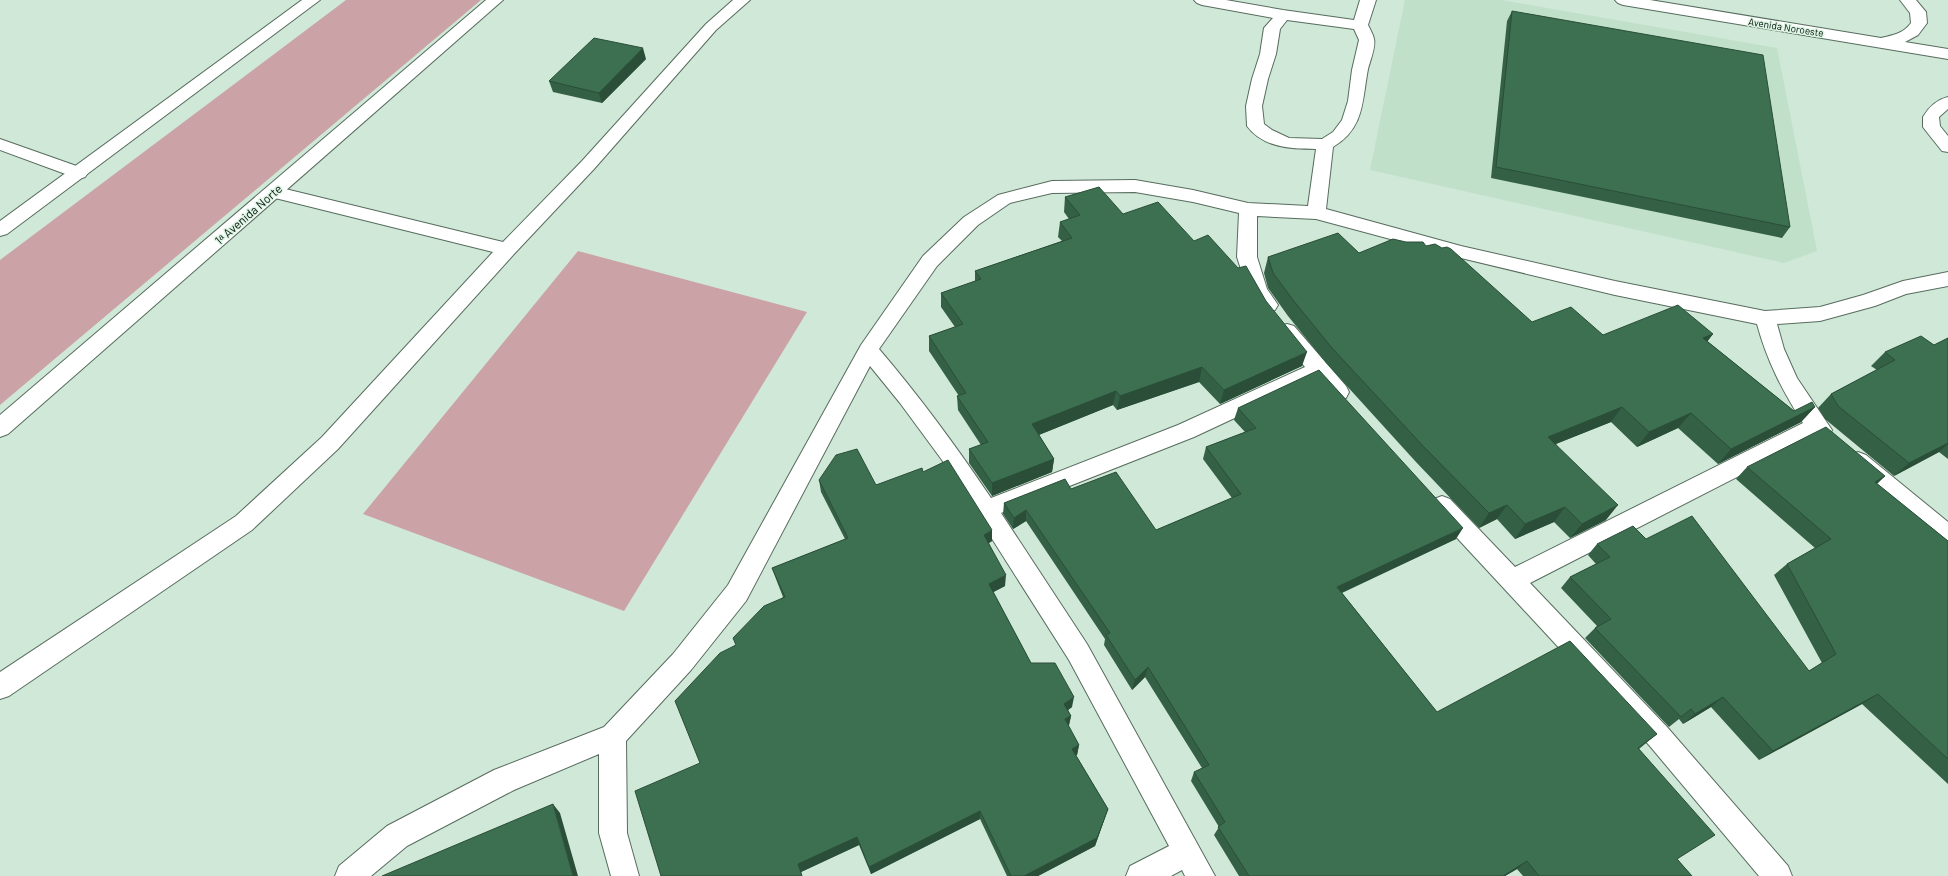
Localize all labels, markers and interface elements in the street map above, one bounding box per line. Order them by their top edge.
street label: Avenida Noroeste [1747,15,1825,39]
street label: 1ᵃ Avenida Norte [212,181,284,247]

